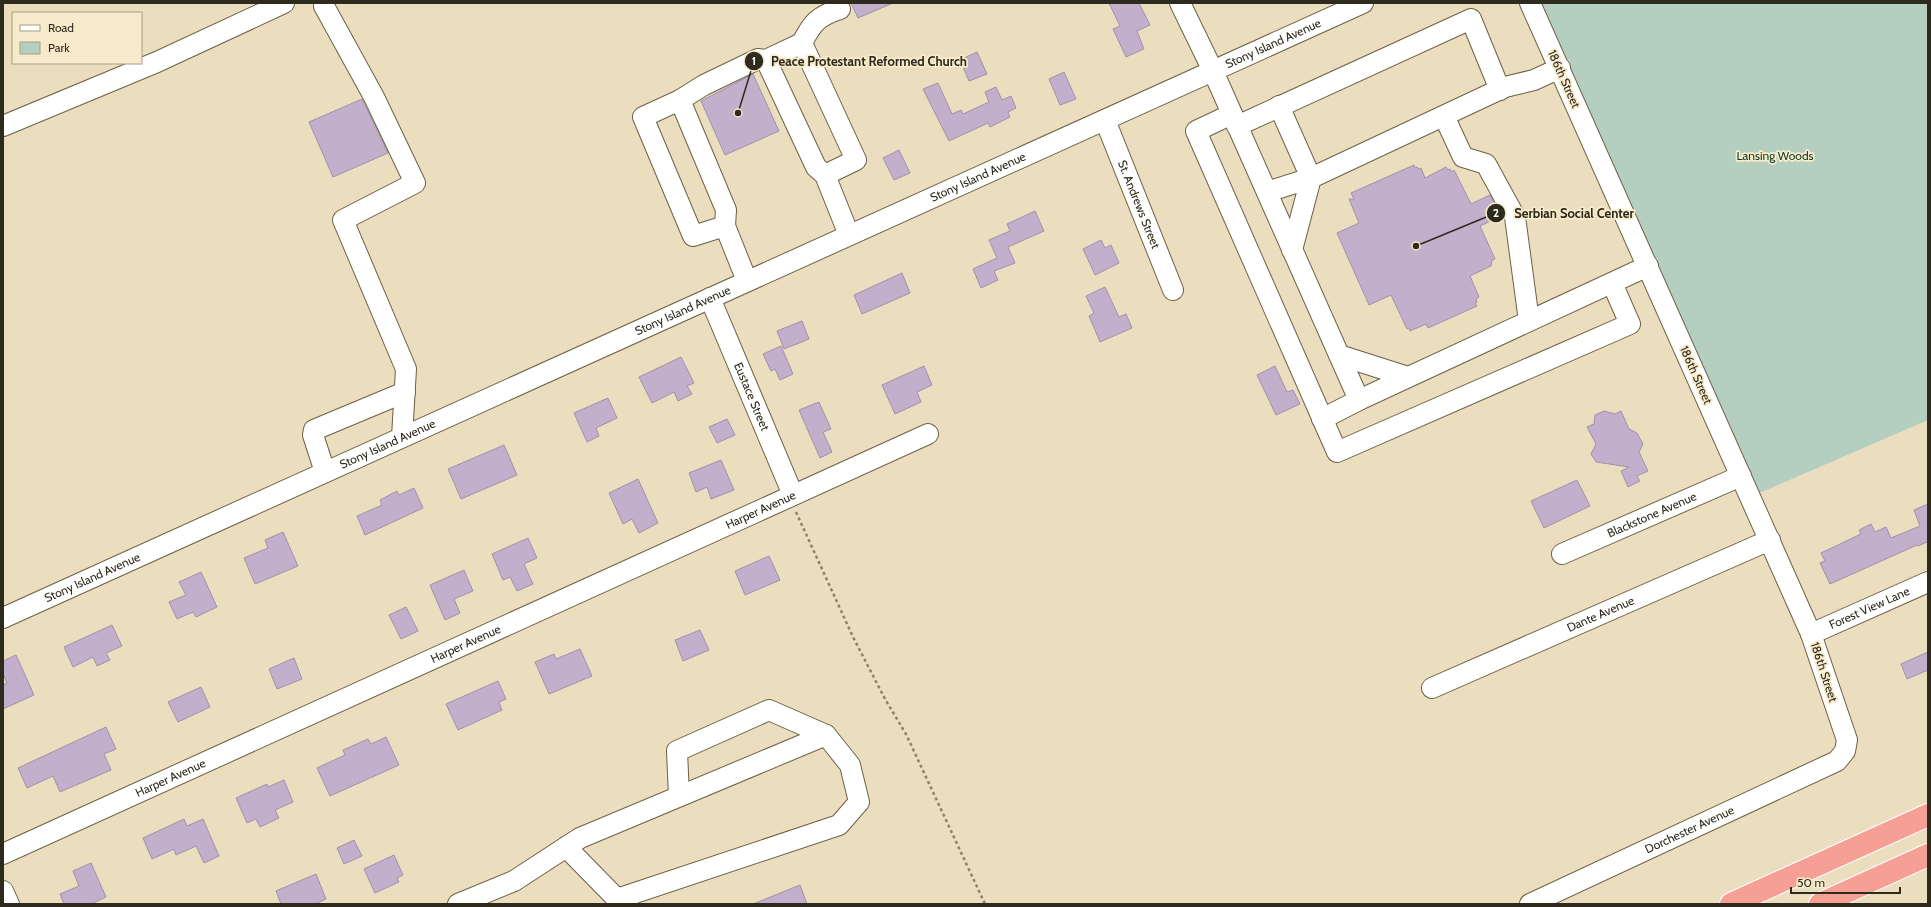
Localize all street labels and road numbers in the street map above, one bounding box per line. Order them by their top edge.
street label: Stony Island Avenue [1223,15,1323,71]
street label: 186th Street [1545,47,1584,110]
street label: Stony Island Avenue [928,149,1028,205]
street label: St. Andrews Street [1115,158,1164,251]
street label: Stony Island Avenue [632,282,733,338]
street label: 186th Street [1677,343,1716,406]
street label: Eustace Street [731,360,773,433]
street label: Stony Island Avenue [337,416,438,472]
street label: Harper Avenue [723,487,798,532]
street label: Blackstone Avenue [1605,488,1699,540]
street label: Stony Island Avenue [42,549,142,605]
street label: Forest View Lane [1827,583,1912,632]
street label: Dante Avenue [1564,592,1636,635]
street label: Harper Avenue [428,621,503,666]
street label: 186th Street [1808,640,1841,704]
street label: Harper Avenue [133,755,208,800]
street label: Dorchester Avenue [1642,802,1736,856]

